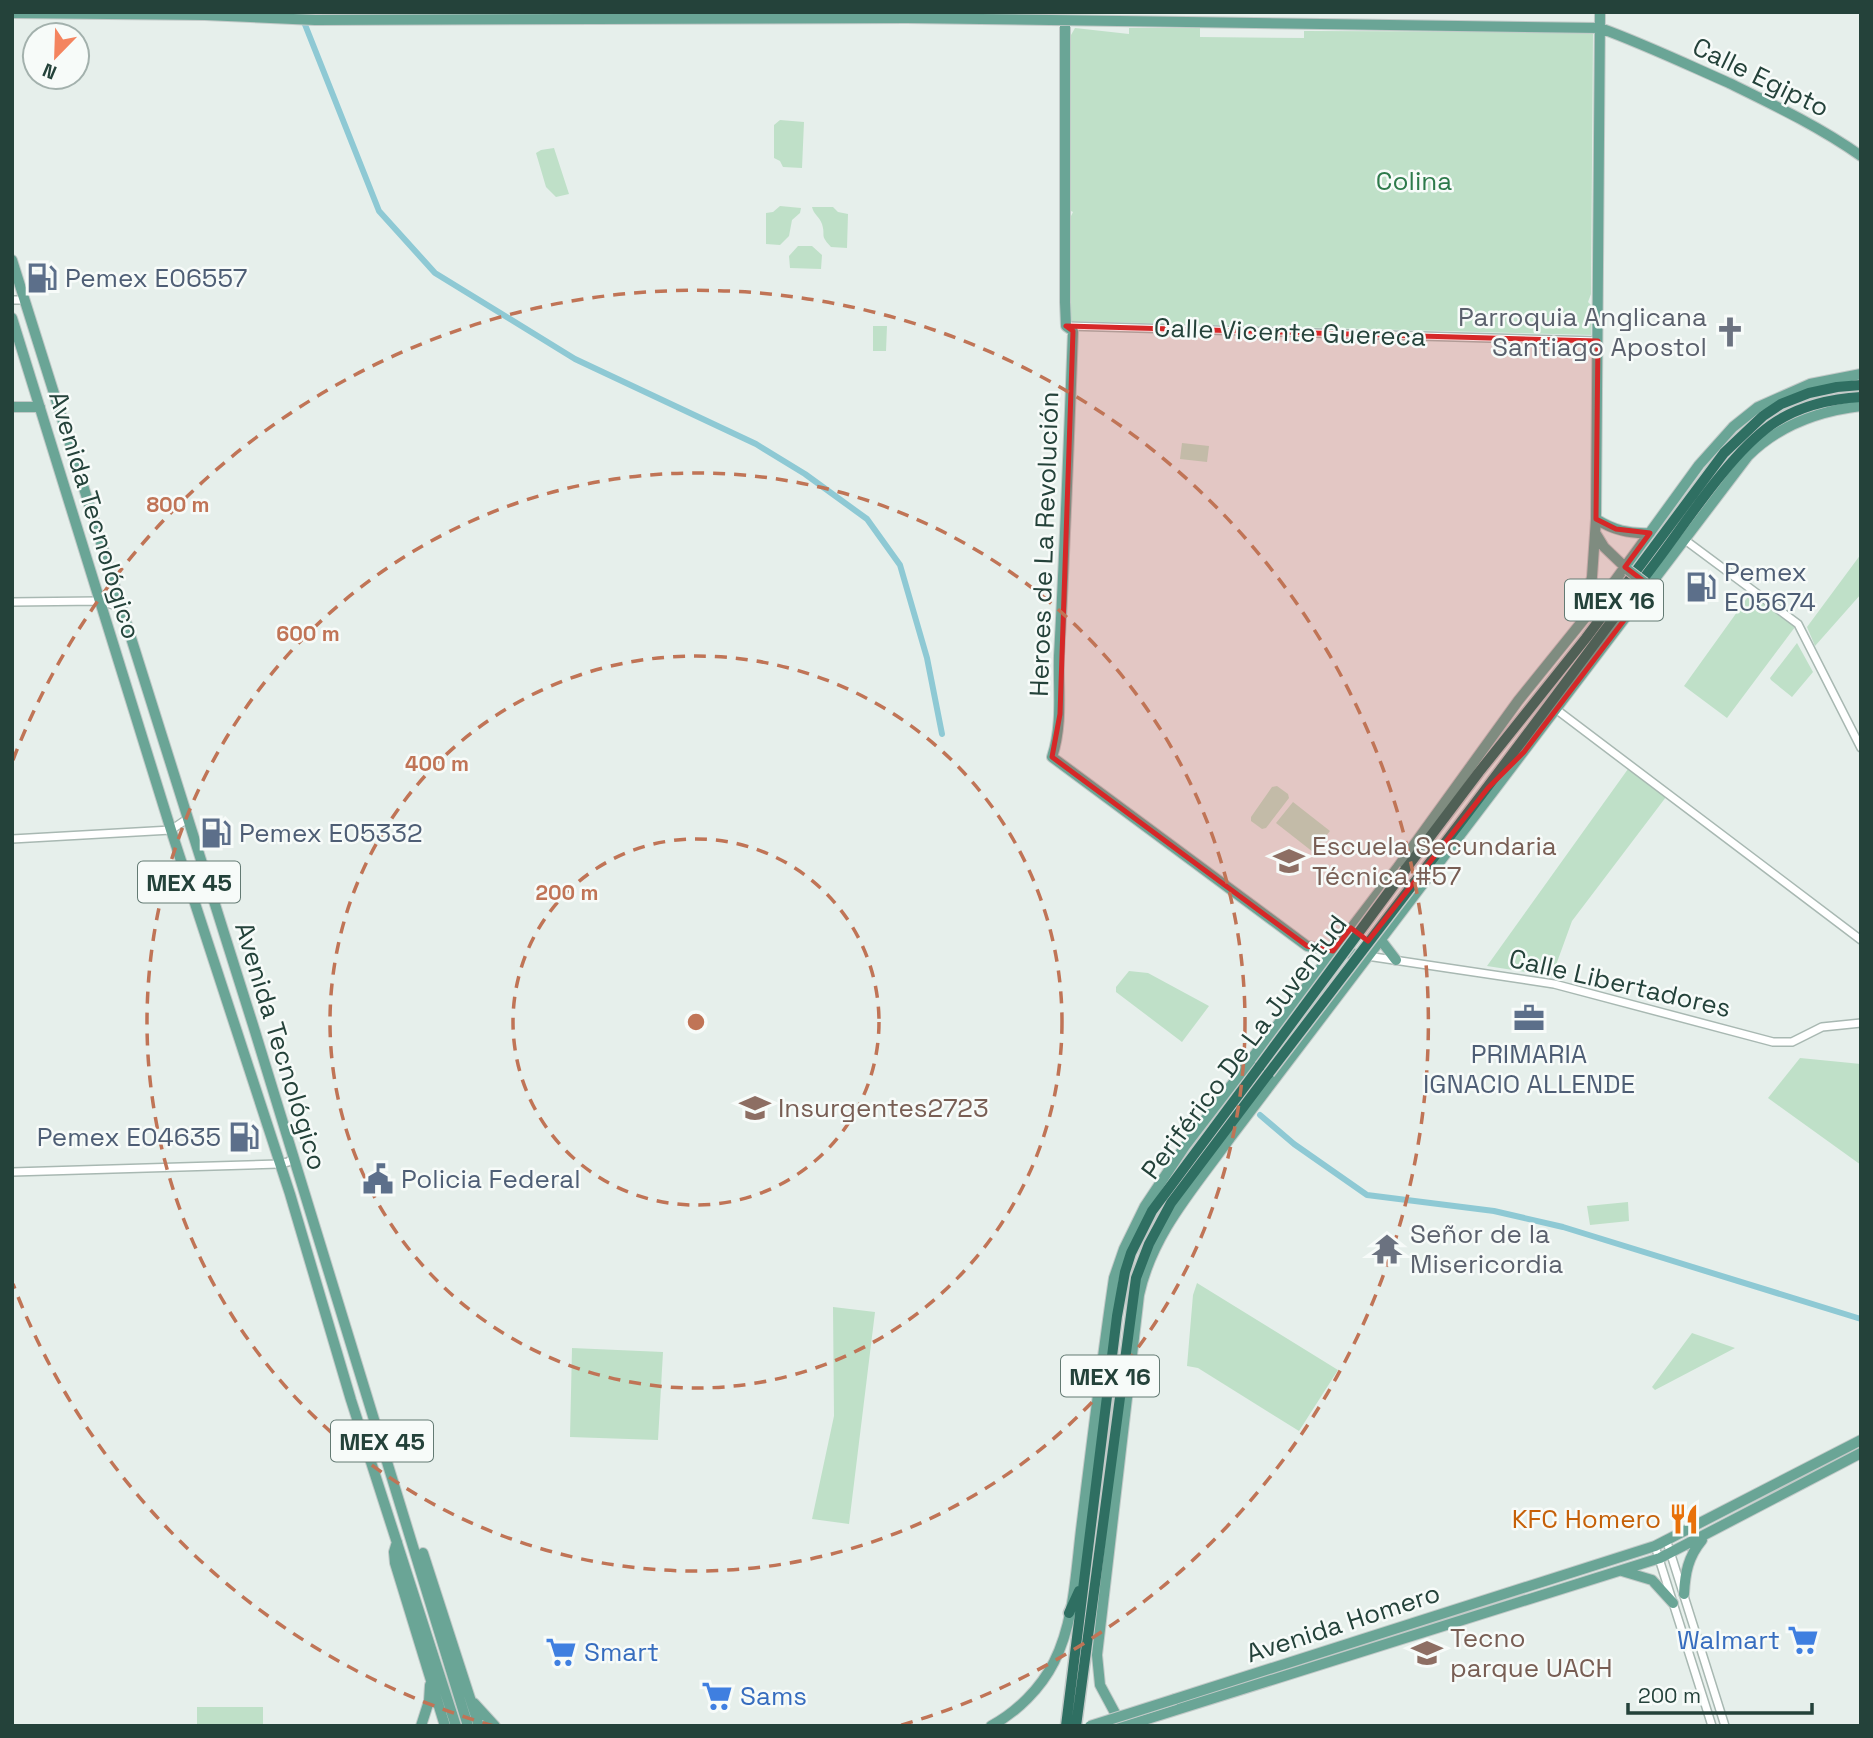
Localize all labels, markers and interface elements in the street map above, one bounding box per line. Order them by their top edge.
north arrow [21,21,91,91]
street label: Calle Egipto [1687,29,1835,125]
text: N [39,57,60,85]
park label: Colina [1376,164,1452,198]
fuel station icon: Pemex E06557 [25,261,59,295]
place label: Pemex E06557 [65,261,247,295]
place label: Parroquia Anglicana Santiago Apostol [1458,300,1707,364]
street label: Calle Vicente Guereca [1153,310,1427,354]
church icon: Parroquia Anglicana Santiago Apostol [1713,315,1747,349]
street label: Avenida Tecnológico [41,387,149,643]
street label: Heroes de La Revolución [1022,391,1066,697]
text: 800 m [146,491,210,518]
place label: Pemex E05674 [1724,555,1816,619]
fuel station icon: Pemex E05674 [1684,570,1718,604]
road number: MEX 16 [1565,580,1663,620]
text: 600 m [276,620,340,647]
text: 400 m [405,750,469,777]
fuel station icon: Pemex E05332 [199,816,233,850]
place label: Pemex E05332 [239,816,423,850]
place label: Escuela Secundaria Técnica #57 [1312,829,1557,893]
school or university icon: Escuela Secundaria Técnica #57 [1272,844,1306,878]
road number: MEX 45 [138,862,240,902]
text: 200 m [536,879,598,906]
street label: Periférico De La Juventud [1133,908,1355,1186]
street label: Avenida Tecnológico [227,918,335,1174]
street label: Calle Libertadores [1506,941,1734,1025]
office icon: PRIMARIA IGNACIO ALLENDE [1512,1001,1546,1035]
centre of rings [684,1010,708,1034]
place label: PRIMARIA IGNACIO ALLENDE [1423,1037,1635,1101]
school or university icon: Insurgentes2723 [738,1091,772,1125]
place label: Insurgentes2723 [778,1091,989,1125]
place label: Pemex E04635 [37,1120,221,1154]
fuel station icon: Pemex E04635 [227,1120,261,1154]
public building icon: Policia Federal [361,1162,395,1196]
place label: Policia Federal [401,1162,581,1196]
place label: Señor de la Misericordia [1410,1217,1563,1281]
temple icon: Señor de la Misericordia [1370,1232,1404,1266]
road number: MEX 16 [1061,1356,1159,1396]
road number: MEX 45 [331,1420,433,1462]
place label: KFC Homero [1512,1502,1661,1536]
restaurant icon: KFC Homero [1667,1502,1701,1536]
street label: Avenida Homero [1242,1576,1444,1670]
place label: Tecno parque UACH [1450,1621,1613,1685]
place label: Walmart [1677,1623,1780,1657]
supermarket icon: Walmart [1786,1623,1820,1657]
supermarket icon: Smart [544,1635,578,1669]
place label: Smart [584,1635,659,1669]
school or university icon: Tecno parque UACH [1410,1636,1444,1670]
scale bar [1628,1672,1812,1716]
supermarket icon: Sams [700,1679,734,1713]
place label: Sams [740,1679,807,1713]
text: 200 m [1638,1682,1701,1709]

